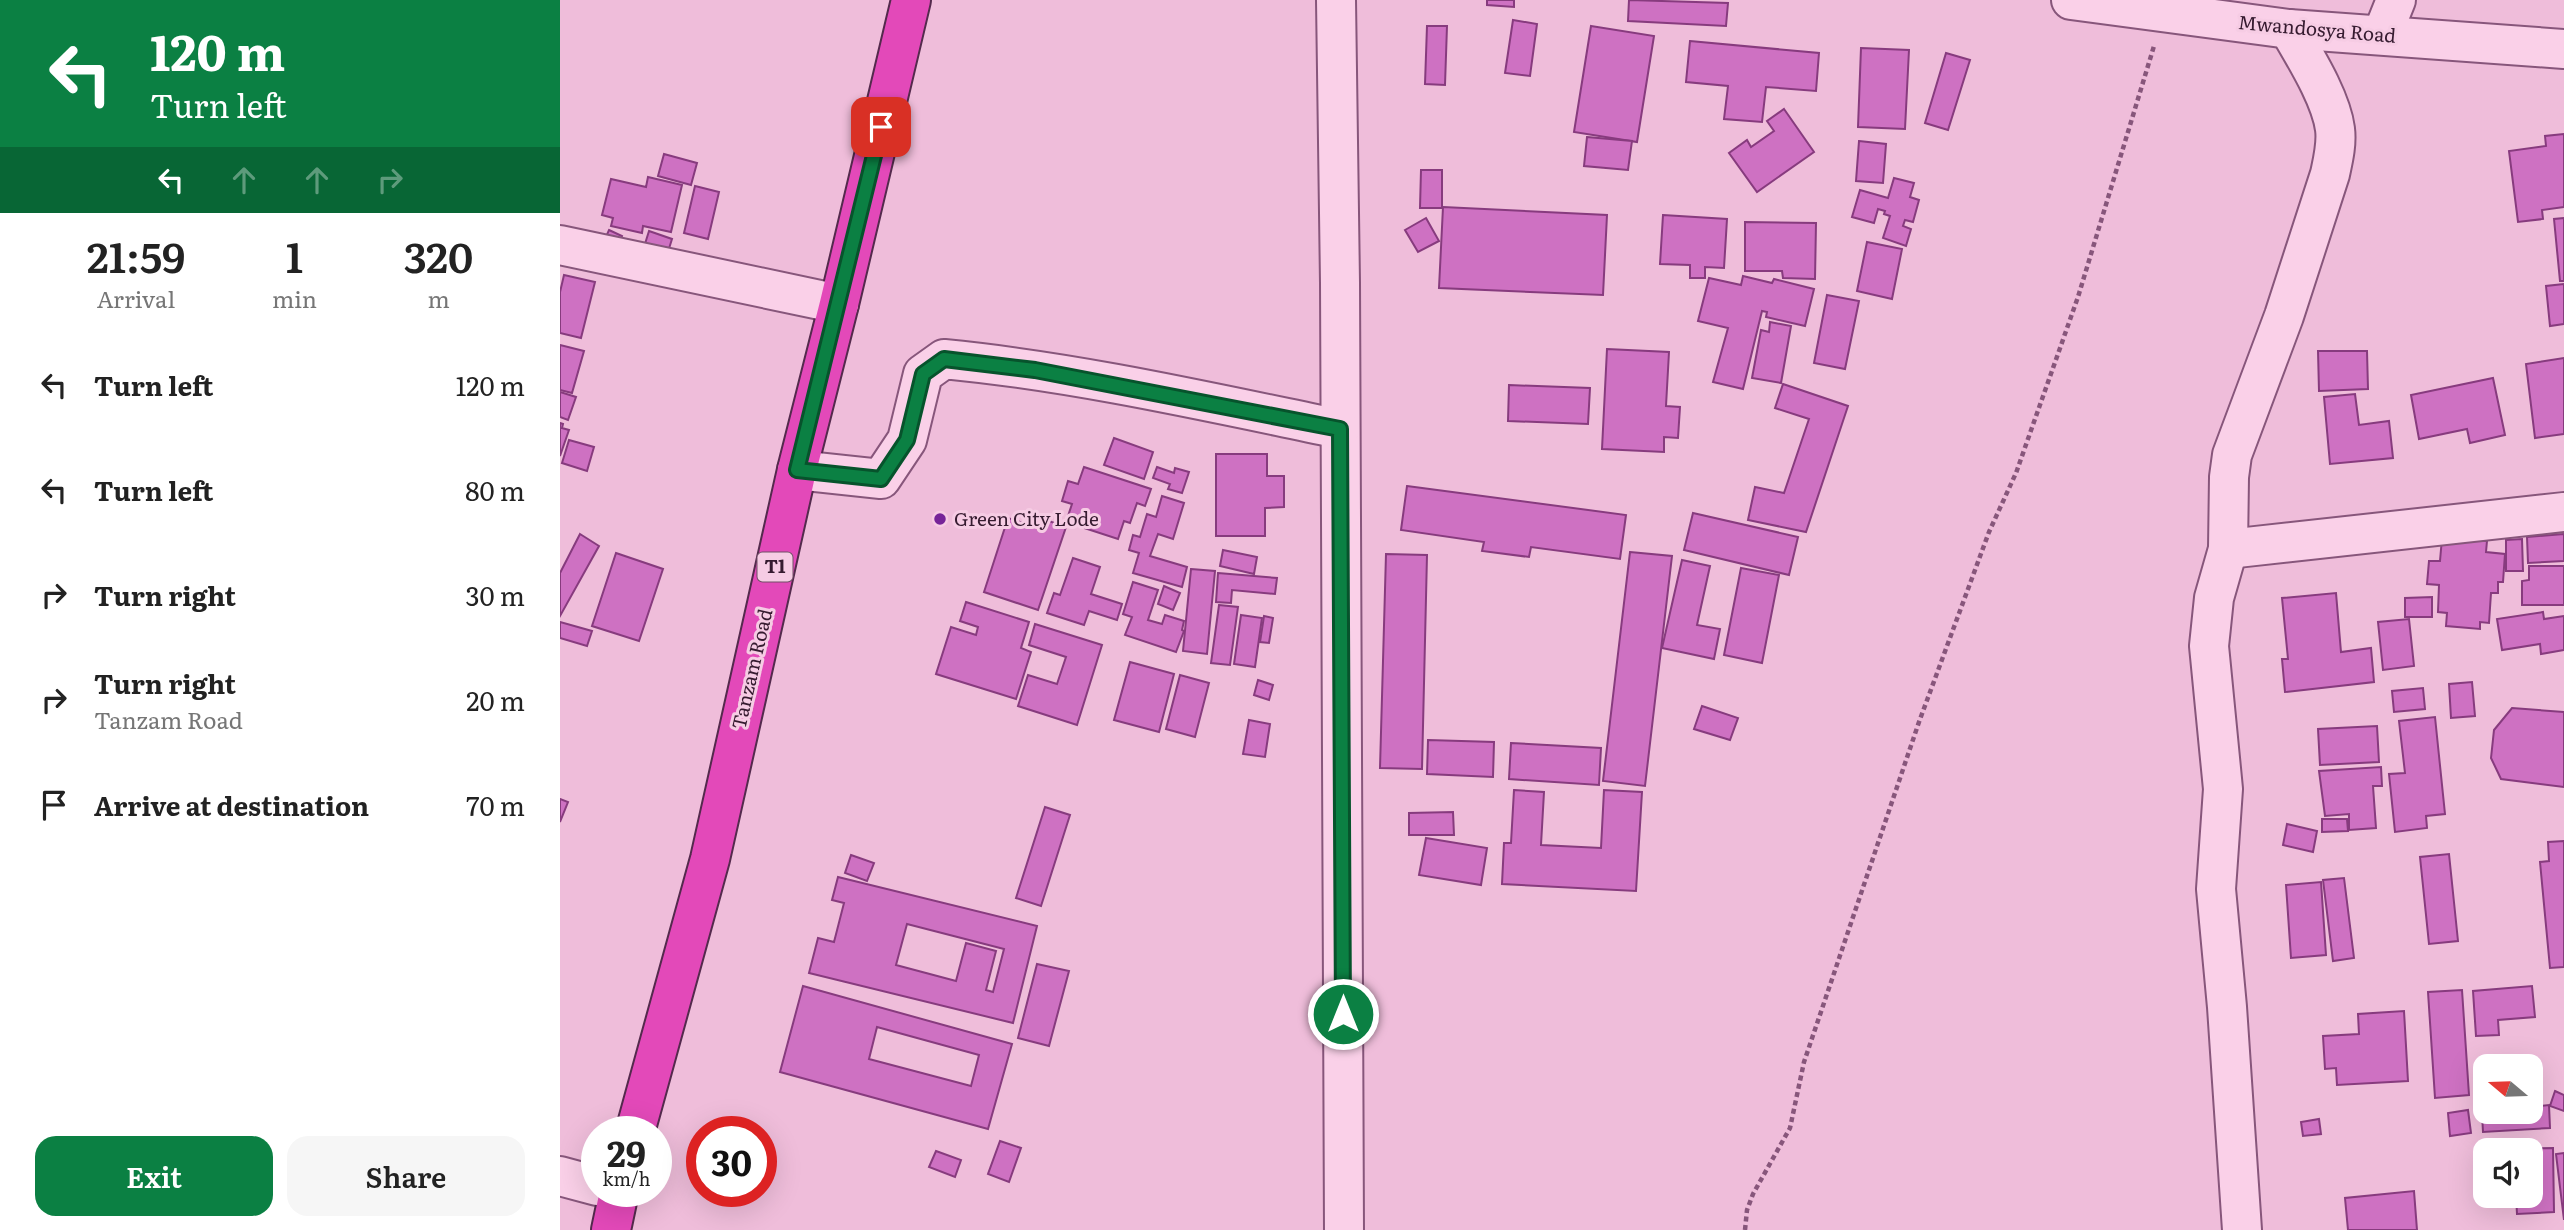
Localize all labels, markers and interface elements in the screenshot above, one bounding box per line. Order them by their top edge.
street label: Mwandosya Road [2237,7,2398,49]
text: 120 m [150,13,285,86]
icon: left [35,28,126,119]
text: Turn left [150,80,287,128]
pin [851,97,911,157]
icon: arrive [862,108,900,146]
icon: left [152,161,190,199]
icon: ahead [225,161,263,199]
icon: ahead [298,161,336,199]
icon: right [371,161,409,199]
text: 21:59 [87,224,185,286]
text: 1 [286,224,303,286]
text: 320 [404,224,473,286]
text: Arrival [97,281,175,315]
text: min [272,281,317,315]
text: m [427,281,450,315]
text: Turn left [94,365,213,404]
text: 120 m [456,365,525,404]
icon: left [35,366,73,404]
text: Turn left [94,470,213,509]
text: 80 m [465,470,525,509]
icon: left [35,471,73,509]
place label: Green City Lode [954,504,1099,532]
marker: Green City Lode [932,511,948,527]
road number: T1 [758,552,792,582]
text: Turn right [94,575,236,614]
text: 30 m [465,575,525,614]
icon: right [35,576,73,614]
street label: Tanzam Road [724,605,779,732]
text: Turn right [94,663,236,702]
text: 20 m [466,680,525,719]
icon: right [35,681,73,719]
text: Tanzam Road [94,702,243,736]
text: Arrive at destination [94,785,369,824]
text: 70 m [466,785,525,824]
icon: arrive [35,786,73,824]
position arrow [1306,977,1380,1051]
north arrow [2473,1054,2543,1124]
map controls [2473,1054,2543,1208]
speed limit sign: 30 [686,1116,777,1207]
text: 29 [607,1126,646,1178]
button: Exit [35,1136,273,1216]
button: Share [287,1136,525,1216]
button: sound [2473,1138,2543,1208]
text: km/h [603,1165,650,1192]

